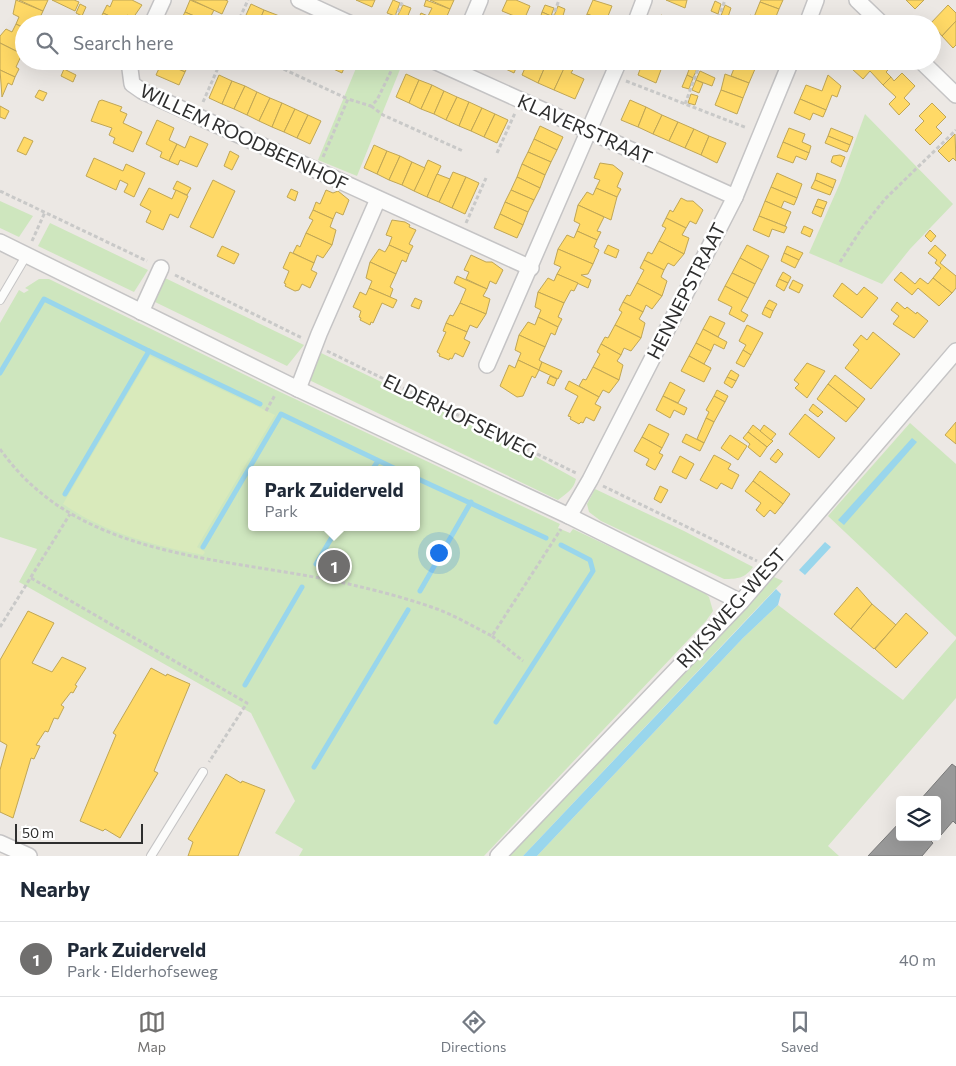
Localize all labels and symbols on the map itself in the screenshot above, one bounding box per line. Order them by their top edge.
street label: WILLEM ROODBEENHOF [137,78,352,195]
street label: KLAVERSTRAAT [514,89,656,169]
street label: HENNEPSTRAAT [641,219,730,363]
street label: ELDERHOFSEWEG [380,368,541,463]
your location [426,540,452,566]
street label: RIJKSWEG-WEST [671,543,790,672]
pin: 1 [318,547,350,585]
scale bar [15,821,142,844]

